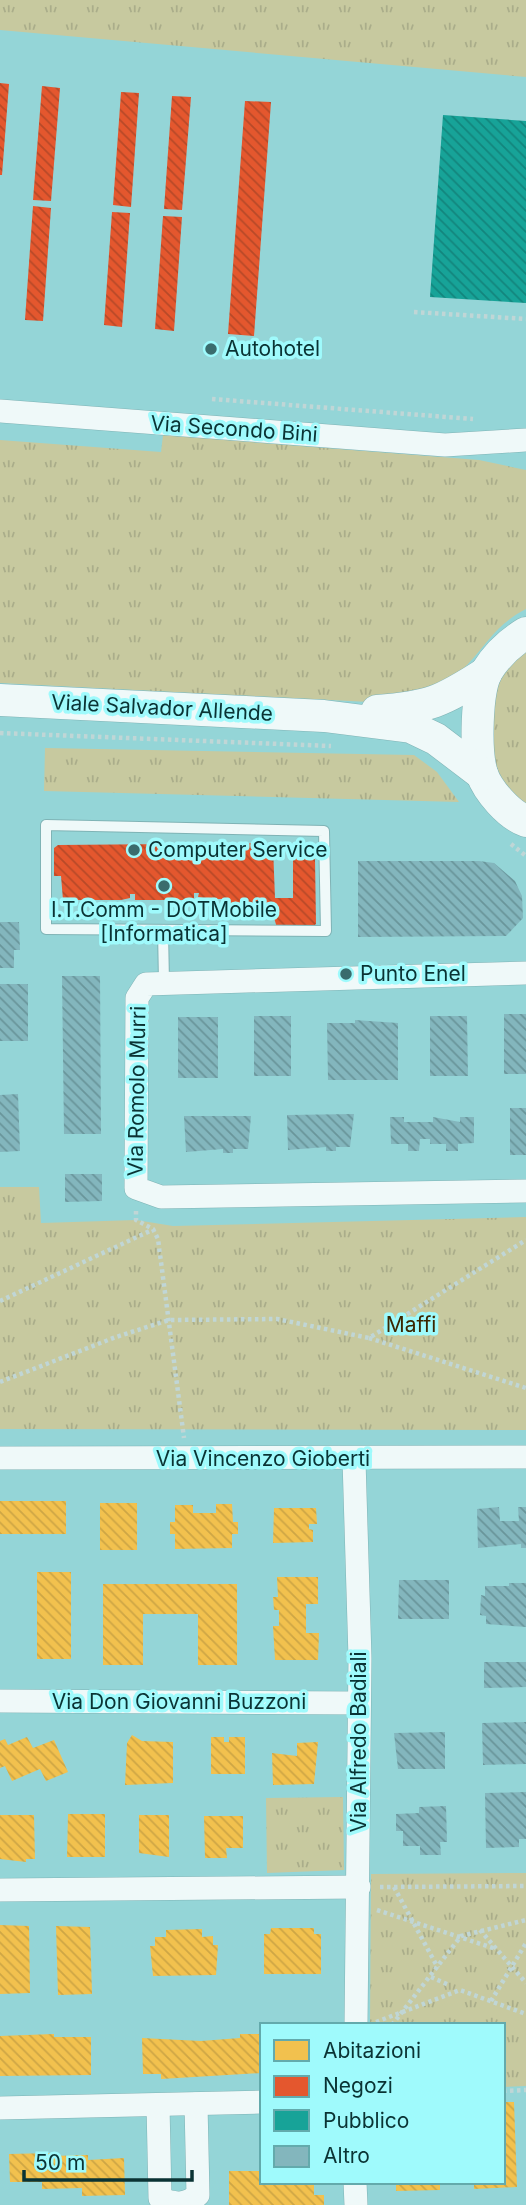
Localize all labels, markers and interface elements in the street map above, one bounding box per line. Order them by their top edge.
place label: Autohotel [225,336,320,361]
marker: Autohotel [203,341,219,357]
street label: Via Secondo Bini [150,410,319,447]
street label: Viale Salvador Allende [50,689,274,726]
place label: Computer Service [148,837,327,862]
marker: Computer Service [126,842,142,858]
marker: I.T.Comm - DOTMobile [Informatica] [156,878,172,894]
place label: I.T.Comm - DOTMobile [Informatica] [51,897,277,946]
place label: Punto Enel [360,961,466,986]
marker: Punto Enel [338,966,354,982]
street label: Via Romolo Murri [123,1005,150,1176]
park label: Maffi [386,1312,436,1337]
street label: Via Vincenzo Gioberti [156,1446,370,1471]
street label: Via Alfredo Badiali [346,1651,371,1833]
street label: Via Don Giovanni Buzzoni [52,1689,306,1714]
legend [260,2023,505,2184]
text: Abitazioni [323,2038,421,2063]
text: Negozi [323,2073,393,2098]
text: Pubblico [323,2108,409,2133]
scale bar [24,2138,192,2182]
text: Altro [323,2143,370,2168]
text: 50 m [35,2150,85,2175]

